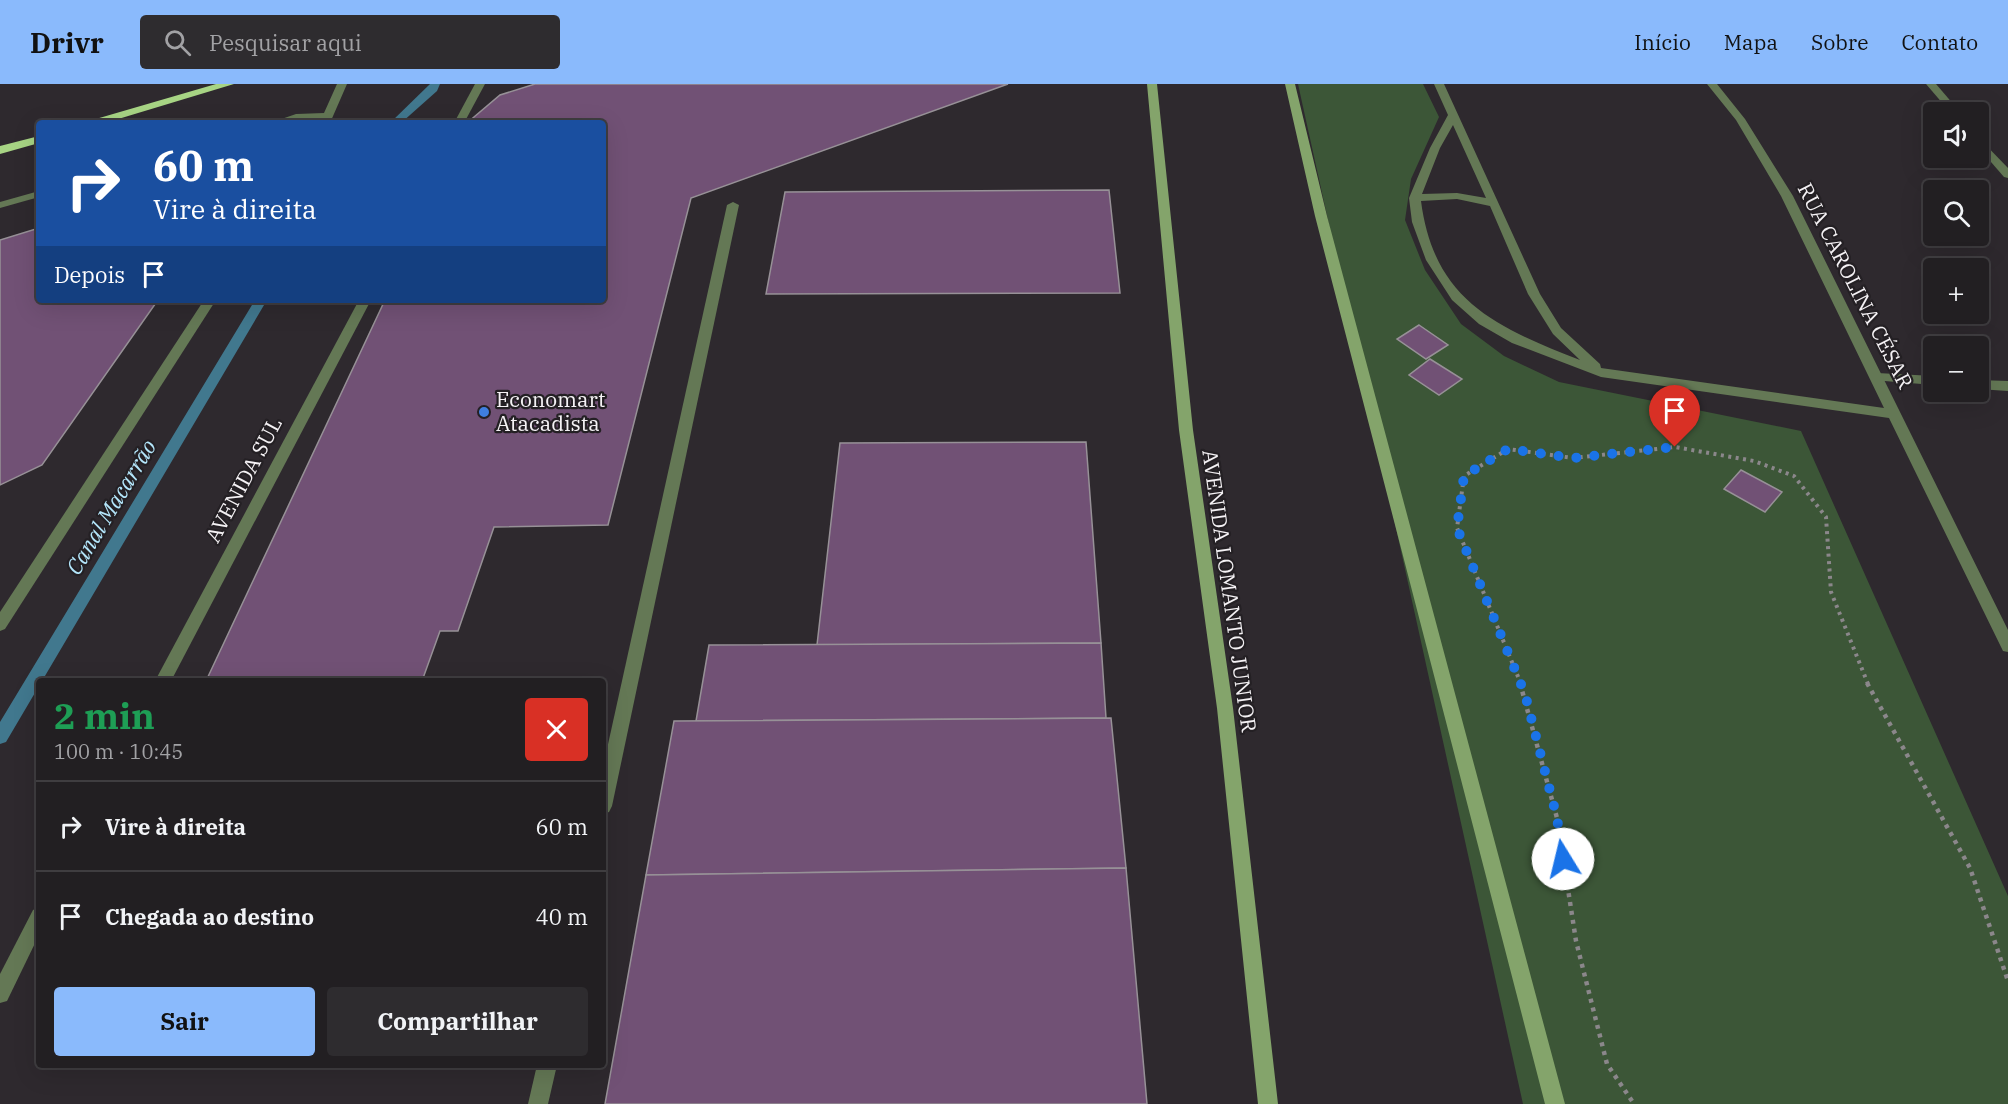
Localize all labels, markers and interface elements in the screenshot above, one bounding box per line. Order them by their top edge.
search box [140,15,560,69]
text: Drivr [30,24,104,61]
icon: search [161,26,194,59]
text: Pesquisar aqui [209,28,362,57]
text: Início [1634,28,1691,56]
text: Mapa [1724,28,1778,56]
text: Sobre [1811,28,1868,56]
text: Contato [1901,28,1978,56]
map controls [1923,102,1989,402]
button: sound [1923,102,1989,168]
text: 60 m [153,138,254,193]
icon: right [54,144,132,222]
street label: RUA CAROLINA CÉSAR [1792,178,1920,393]
button: search [1923,180,1989,246]
text: Vire à direita [153,191,317,226]
icon: arrive [137,258,170,291]
button: + [1923,258,1989,324]
text: Depois [54,260,125,289]
button: − [1923,336,1989,402]
place label: Economart Atacadista [496,385,605,437]
pin [1649,385,1700,447]
icon: arrive [1658,394,1691,427]
marker: Economart Atacadista [477,405,491,419]
street label: AVENIDA SUL [198,412,288,547]
water label: Canal Macarrão [59,434,162,580]
street label: AVENIDA LOMANTO JUNIOR [1196,448,1264,734]
text: 2 min [54,692,155,739]
button: close [525,698,588,761]
text: 100 m · 10:45 [54,738,183,765]
icon: right [54,810,87,843]
text: Vire à direita [105,812,246,841]
text: 60 m [536,812,588,841]
position arrow [1531,827,1595,891]
icon: arrive [54,900,87,933]
text: Chegada ao destino [105,902,314,931]
text: 40 m [536,902,588,931]
button: Sair [54,987,315,1056]
button: Compartilhar [327,987,588,1056]

